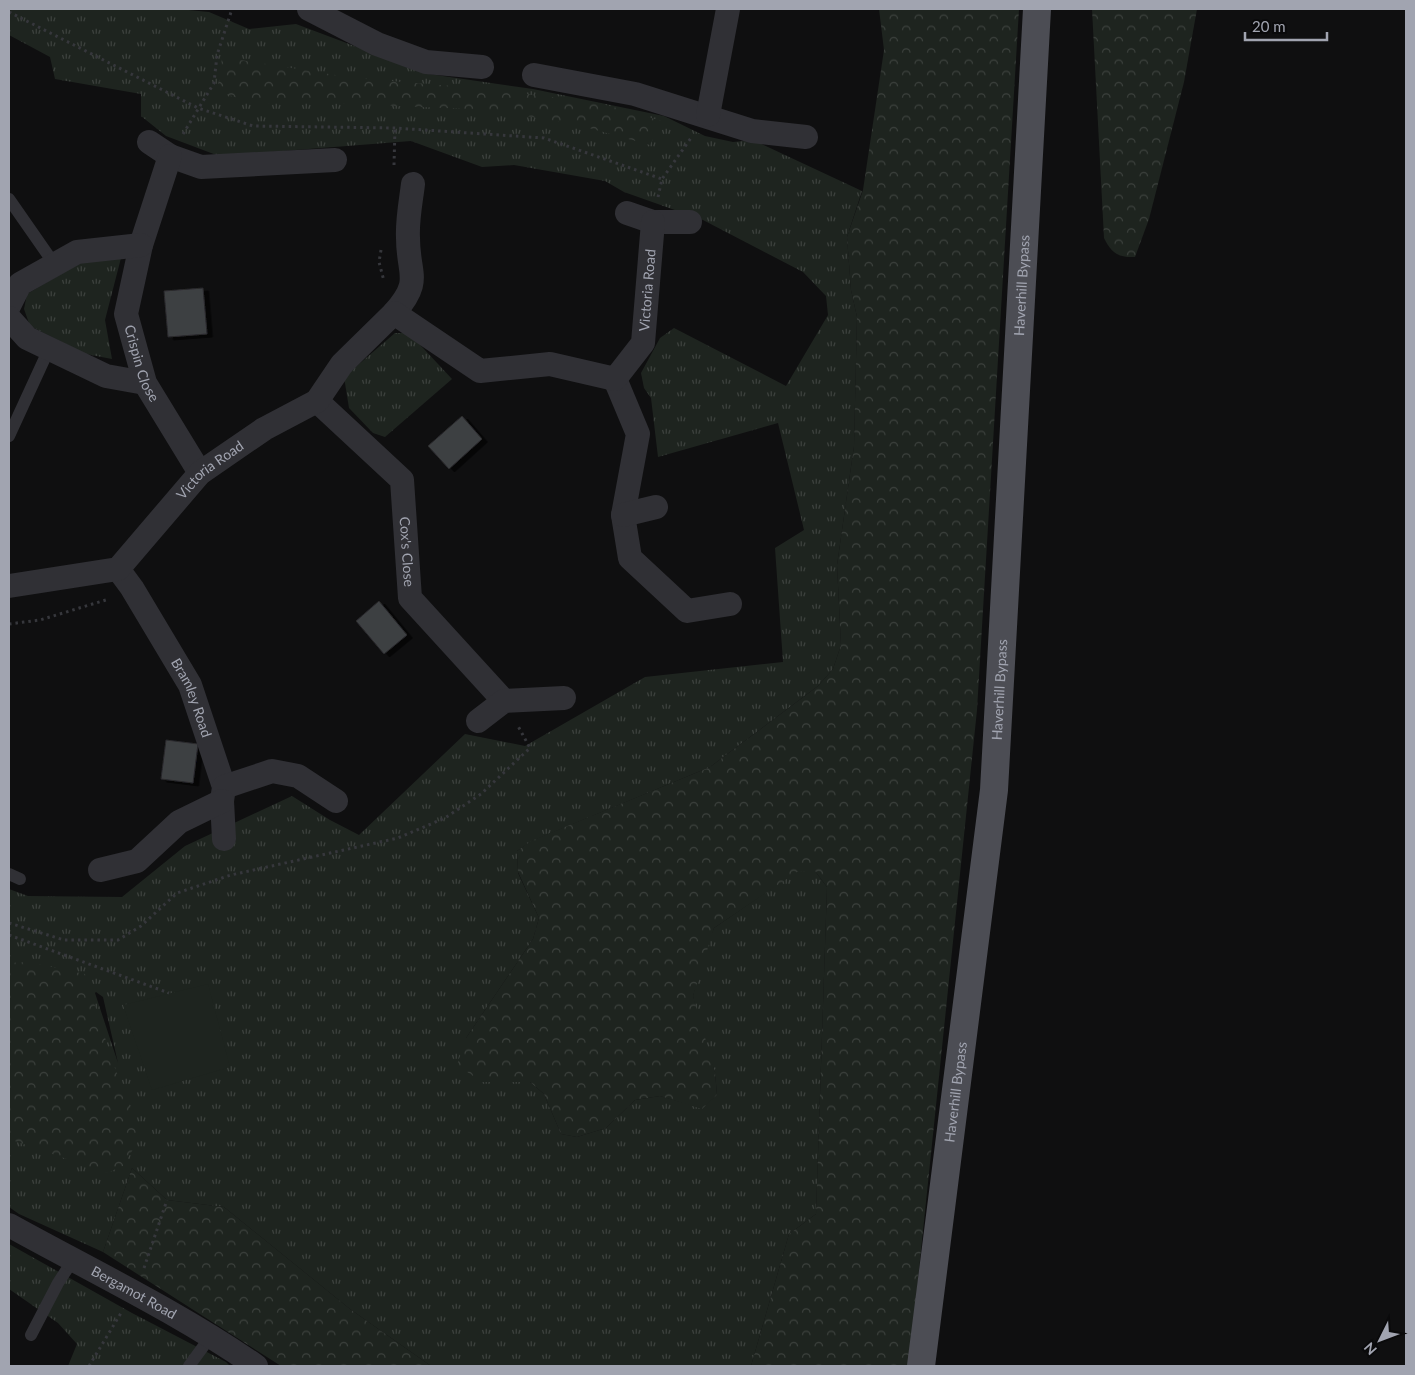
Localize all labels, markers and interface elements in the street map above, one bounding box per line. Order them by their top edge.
scale bar [1245,10,1328,42]
text: 20 m [1252,17,1286,35]
street label: Haverhill Bypass [1010,234,1033,336]
street label: Victoria Road [635,248,659,332]
street label: Crispin Close [121,323,163,405]
street label: Victoria Road [172,437,246,502]
street label: Cox's Close [397,516,418,587]
street label: Haverhill Bypass [988,639,1010,741]
street label: Bramley Road [168,655,216,739]
street label: Haverhill Bypass [940,1041,970,1143]
street label: Bergamot Road [89,1262,180,1322]
north arrow [1355,1315,1405,1365]
text: N [1360,1339,1380,1359]

